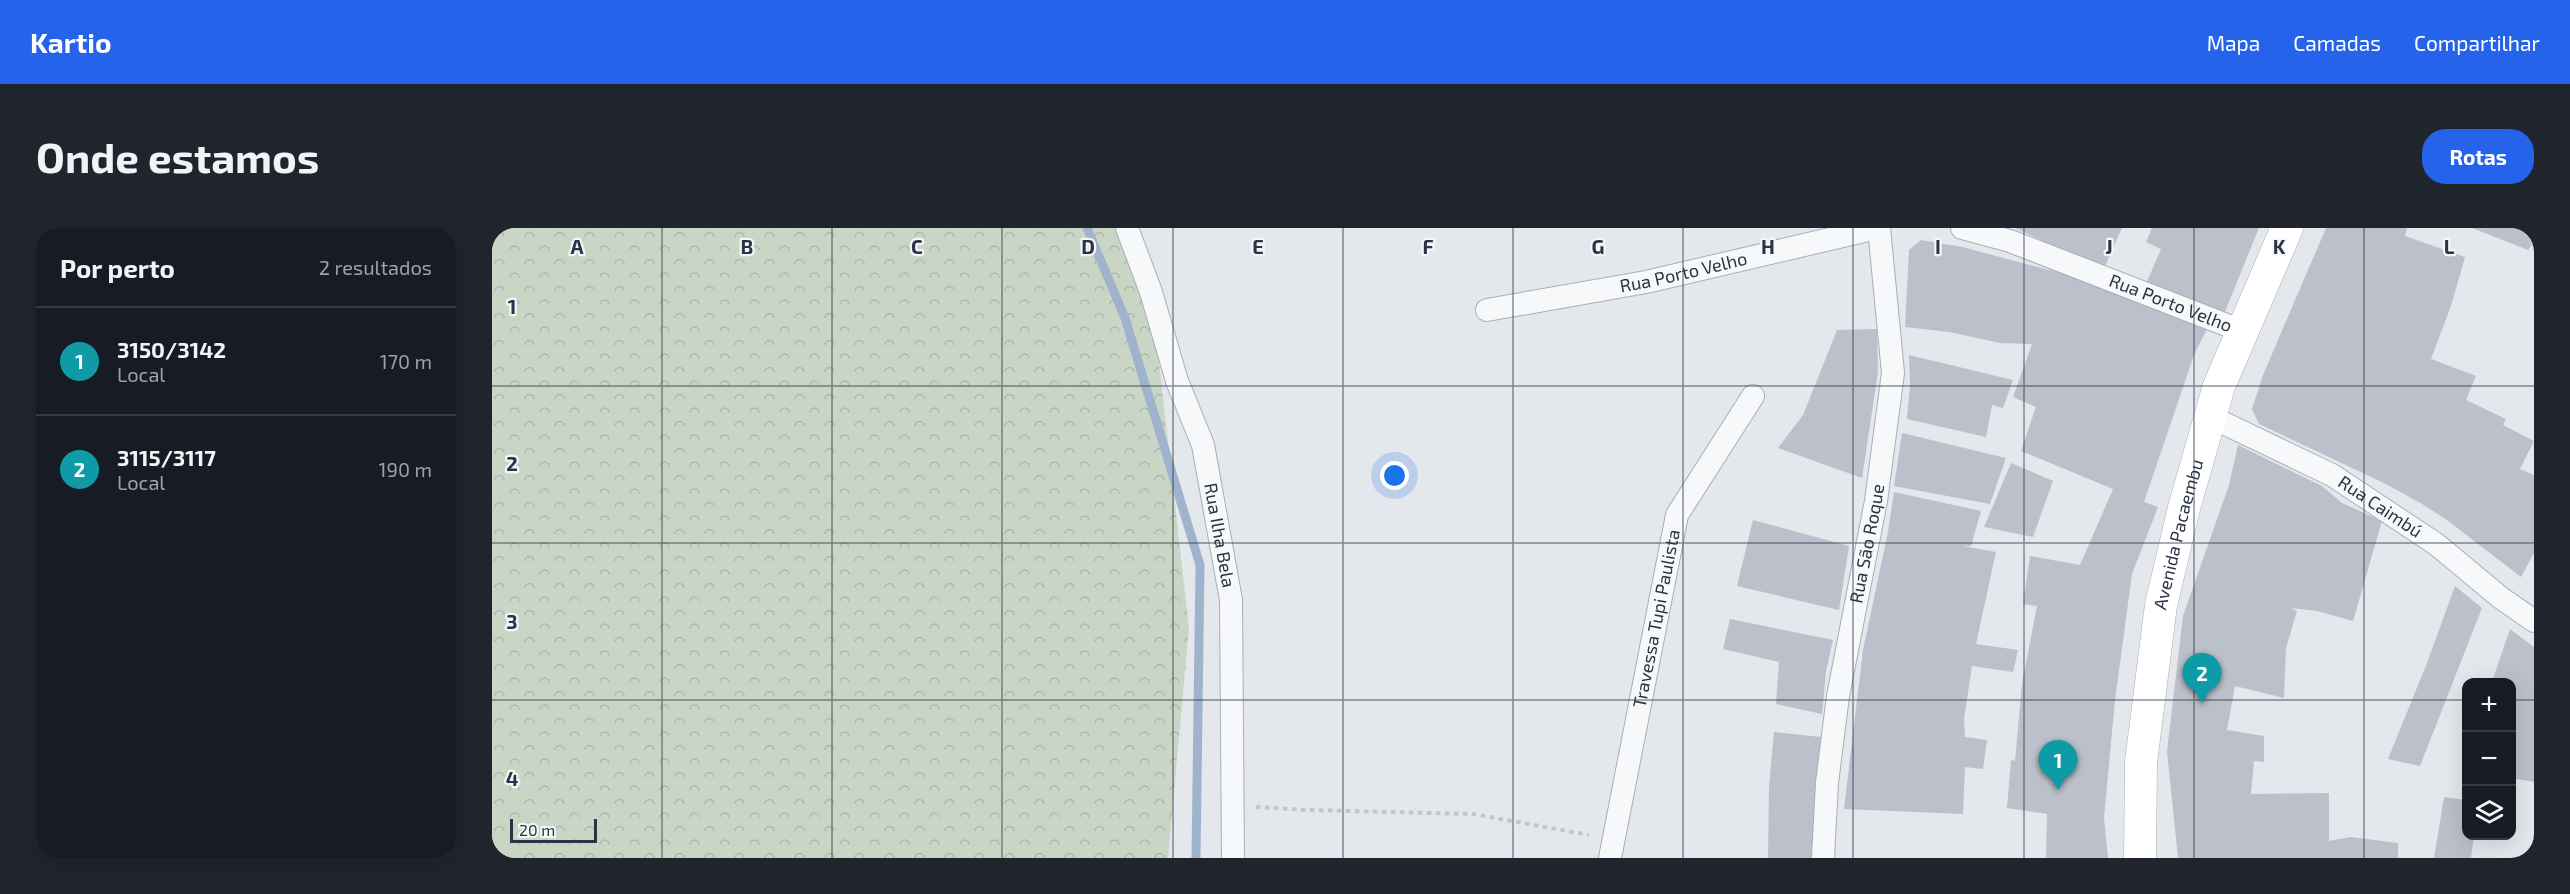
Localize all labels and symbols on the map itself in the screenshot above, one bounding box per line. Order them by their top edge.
text: A [570,234,584,258]
text: B [741,234,753,258]
text: C [911,234,923,258]
text: D [1081,234,1095,258]
text: E [1252,234,1264,258]
text: F [1422,234,1434,258]
text: G [1592,234,1604,258]
text: H [1761,234,1775,258]
text: I [1935,234,1941,258]
text: J [2105,234,2113,258]
text: K [2273,234,2286,258]
text: L [2444,234,2455,258]
street label: Rua Porto Velho [1618,247,1749,296]
street label: Rua Porto Velho [2106,269,2236,336]
text: 1 [508,294,516,318]
text: 2 [506,451,518,475]
street label: Avenida Pacaembu [2148,456,2207,612]
your location [1380,461,1409,490]
street label: Rua Caimbú [2334,470,2427,542]
street label: Rua Ilha Bela [1200,481,1241,589]
street label: Rua São Roque [1844,483,1888,605]
street label: Travessa Tupi Paulista [1628,527,1684,709]
text: 3 [506,609,518,633]
pin: 2 [2182,654,2222,703]
pin: 1 [2038,740,2078,790]
text: 4 [506,766,519,790]
scale bar [510,816,597,844]

